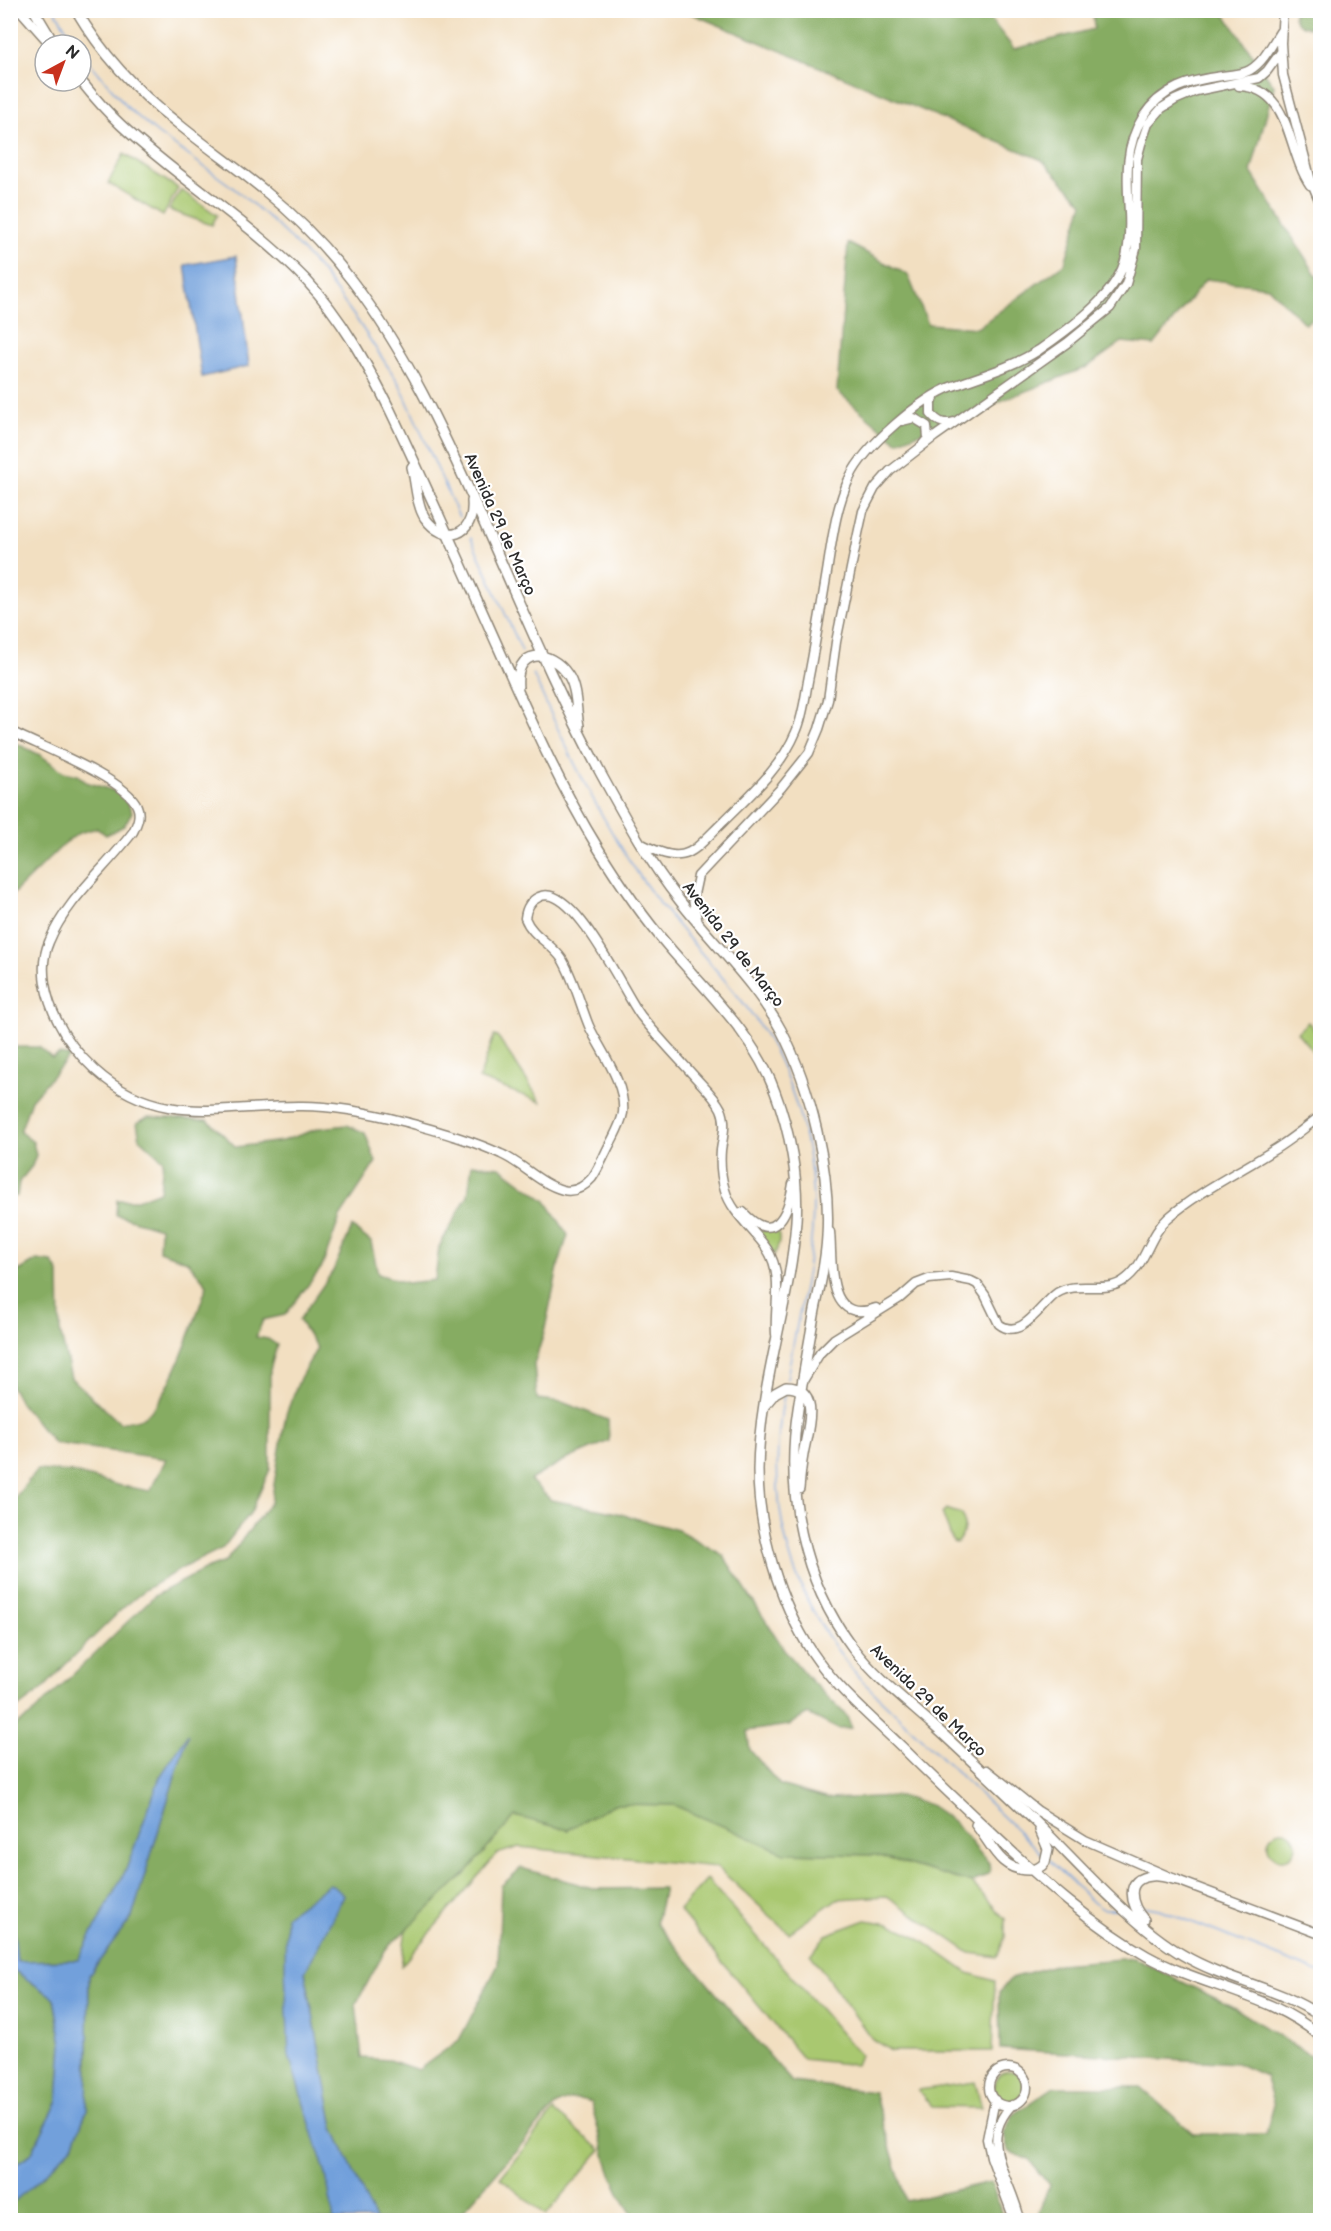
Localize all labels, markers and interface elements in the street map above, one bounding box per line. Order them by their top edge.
north arrow [33,33,93,93]
text: N [61,42,83,64]
street label: Avenida 29 de Março [460,451,540,599]
street label: Avenida 29 de Março [678,879,788,1011]
street label: Avenida 29 de Março [866,1641,990,1761]

